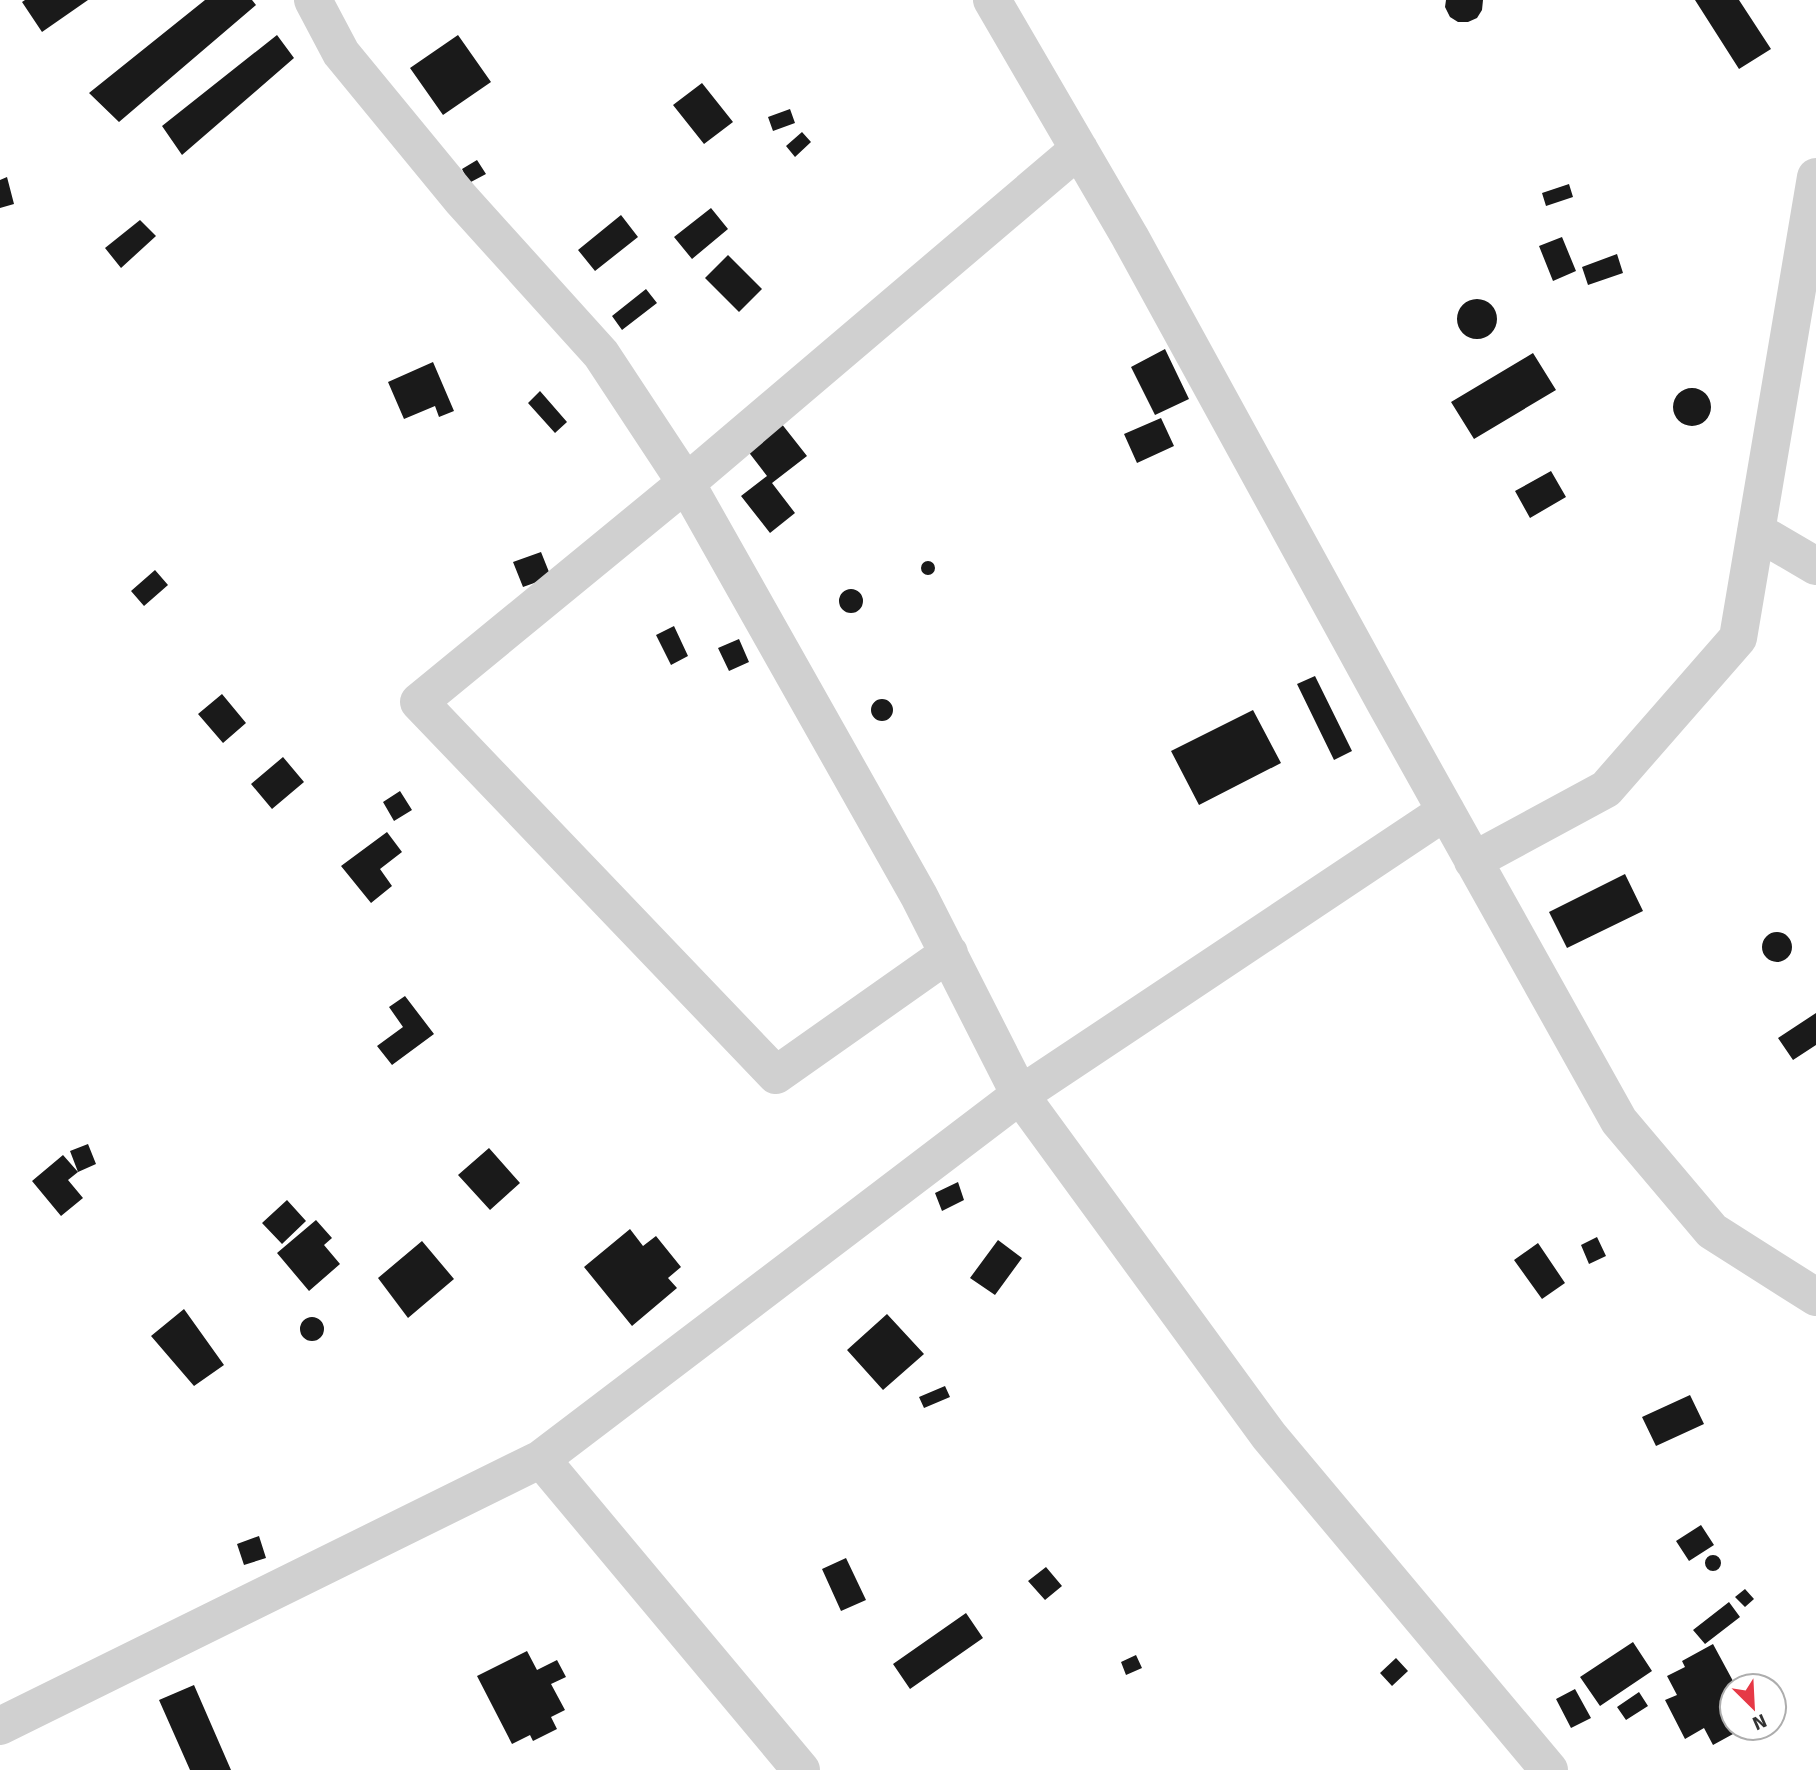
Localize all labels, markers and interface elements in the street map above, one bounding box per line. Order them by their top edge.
north arrow [1718,1672,1788,1742]
text: N [1749,1708,1770,1735]

